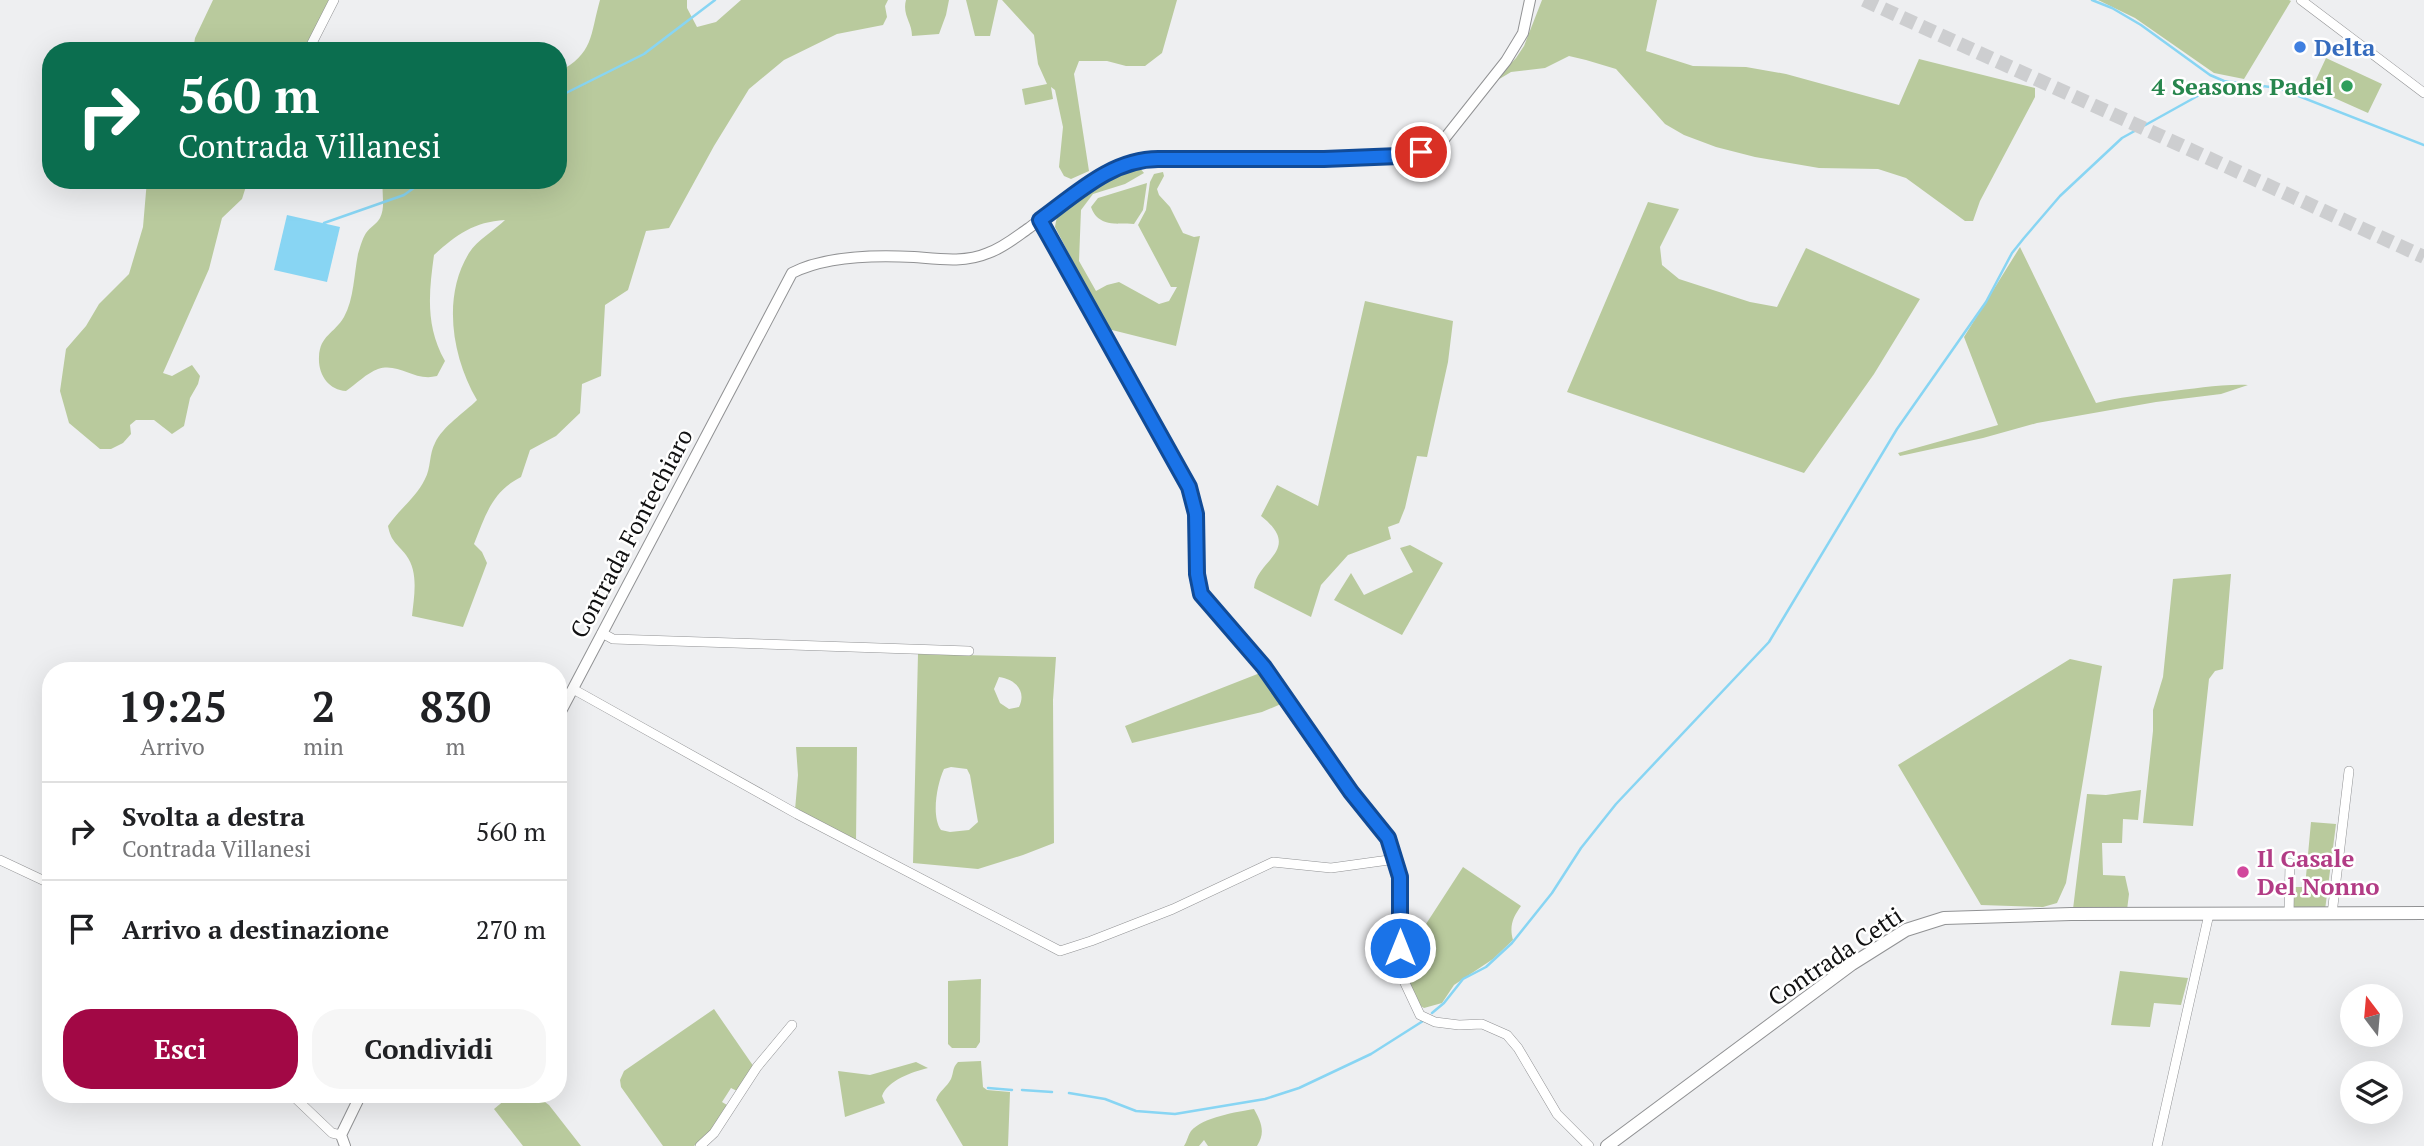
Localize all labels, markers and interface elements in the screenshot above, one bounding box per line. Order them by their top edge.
place label: Delta [2314,31,2376,63]
marker: Delta [2292,39,2308,55]
text: 560 m [178,62,320,127]
icon: right [63,70,154,161]
place label: 4 Seasons Padel [2152,70,2333,102]
marker: 4 Seasons Padel [2339,78,2355,94]
pin [1391,122,1451,182]
text: Contrada Villanesi [178,125,441,167]
icon: arrive [1402,133,1440,171]
street label: Contrada Fontechiaro [562,423,700,643]
text: 19:25 [118,678,227,734]
text: 2 [312,678,335,734]
text: 830 [420,678,491,734]
text: Arrivo [141,731,205,762]
text: min [303,731,344,762]
text: m [445,731,465,762]
text: Svolta a destra [122,799,305,833]
icon: right [63,812,101,850]
text: 560 m [476,814,546,848]
text: Contrada Villanesi [122,833,311,864]
place label: Il Casale Del Nonno [2257,842,2380,902]
marker: Il Casale Del Nonno [2235,864,2251,880]
street label: Contrada Cetti [1761,899,1909,1013]
icon: arrive [63,910,101,948]
position arrow [1363,911,1437,985]
text: Arrivo a destinazione [122,912,389,946]
text: 270 m [476,912,546,946]
north arrow [2340,984,2403,1046]
map controls [2340,984,2403,1124]
button: Esci [63,1009,298,1089]
button: Condividi [312,1009,546,1089]
button: layers [2340,1061,2403,1124]

